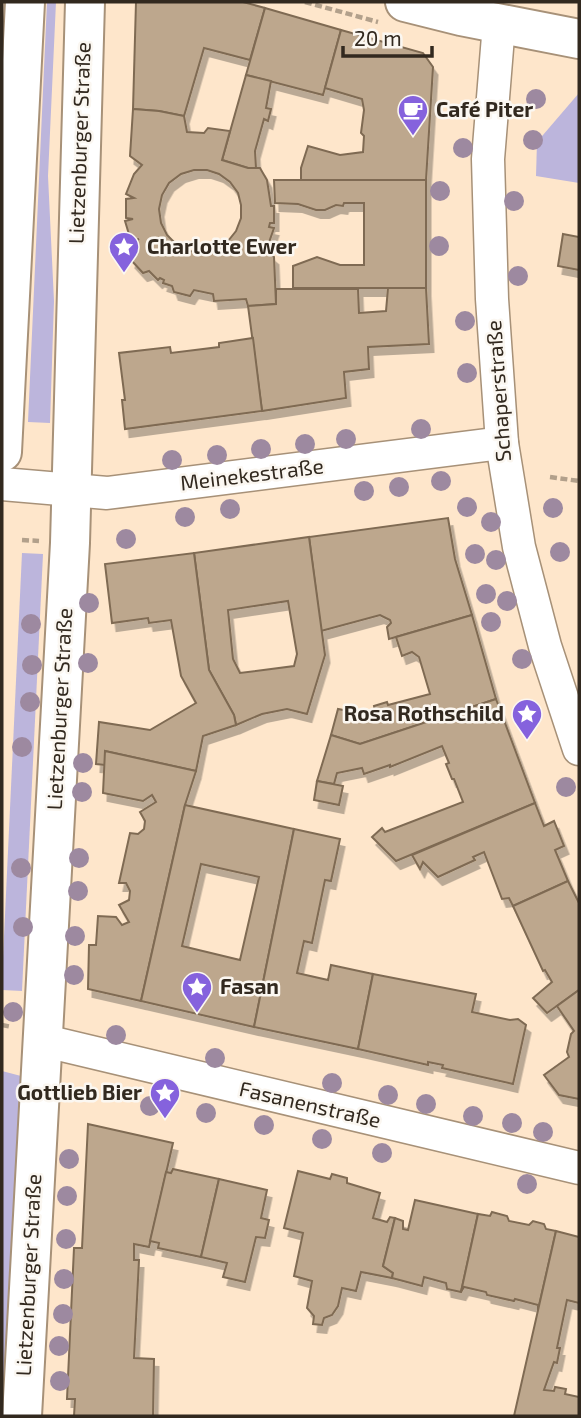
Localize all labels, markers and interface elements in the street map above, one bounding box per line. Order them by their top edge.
scale bar [343,14,432,58]
text: 20 m [354,25,402,50]
street label: Lietzenburger Straße [62,41,95,245]
cafe icon: Café Piter [396,93,430,137]
place label: Café Piter [436,96,533,121]
place icon: Charlotte Ewer [107,230,141,274]
place label: Charlotte Ewer [147,233,296,258]
street label: Schaperstraße [480,320,515,463]
street label: Meinekestraße [179,452,325,495]
street label: Lietzenburger Straße [41,607,76,811]
place icon: Rosa Rothschild [510,697,544,741]
place label: Rosa Rothschild [344,700,504,725]
place icon: Fasan [180,970,214,1014]
place label: Fasan [220,973,279,998]
street label: Fasanenstraße [237,1075,383,1132]
place icon: Gottlieb Bier [148,1076,182,1120]
place label: Gottlieb Bier [17,1079,142,1104]
street label: Lietzenburger Straße [10,1173,45,1377]

